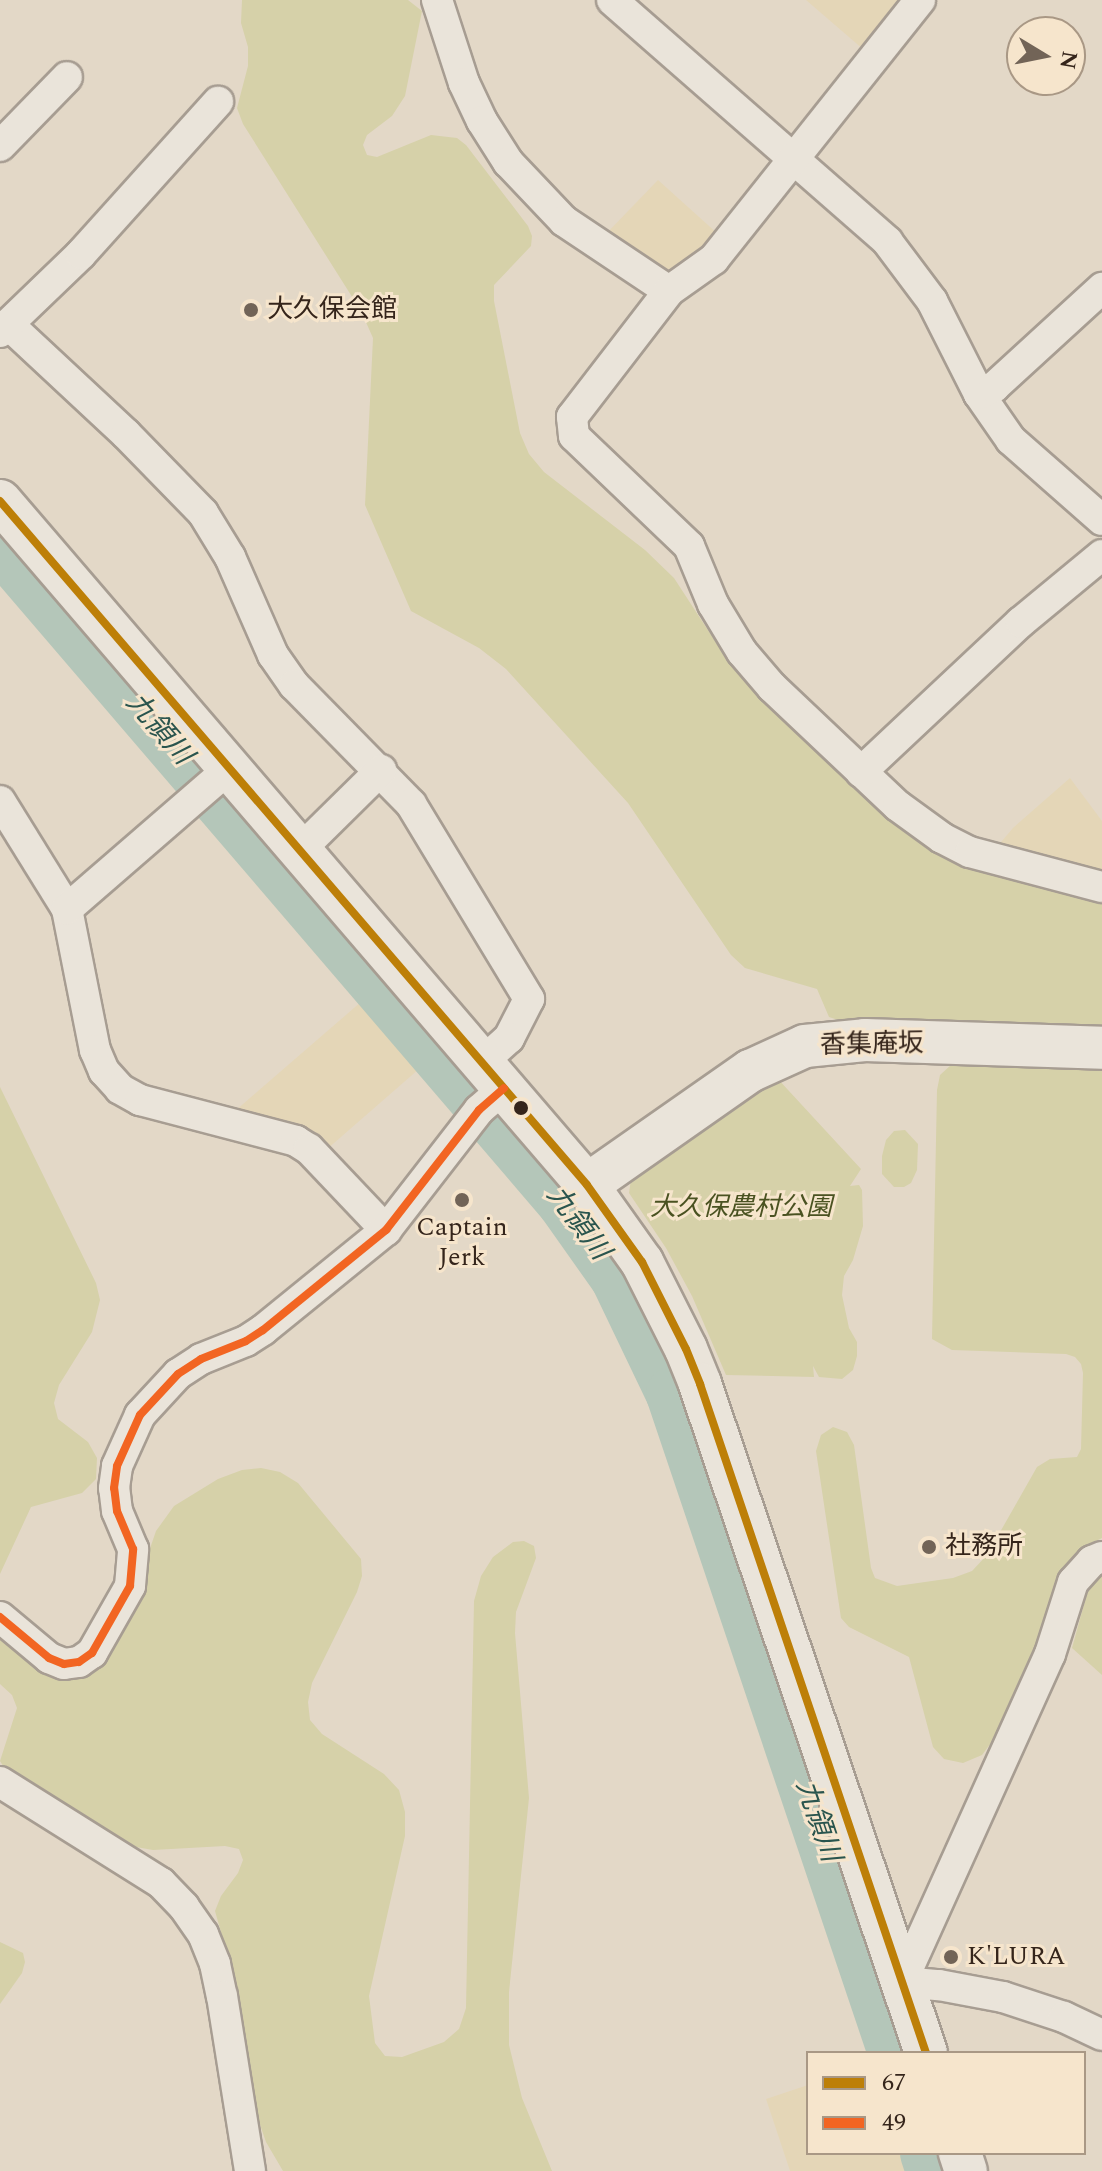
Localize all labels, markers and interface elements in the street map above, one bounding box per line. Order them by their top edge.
north arrow [1006,16,1086,96]
text: N [1050,48,1086,72]
place label: 大久保会館 [267,294,397,326]
marker: 大久保会館 [242,301,260,319]
water label: 九領川 [119,686,199,772]
street label: 香集庵坂 [820,1028,924,1062]
unlabelled marker [513,1100,529,1116]
water label: 九領川 [539,1179,617,1267]
marker: Captain Jerk [453,1191,471,1209]
park label: 大久保農村公園 [650,1192,832,1224]
place label: Captain Jerk [416,1212,508,1274]
place label: 社務所 [945,1531,1023,1563]
marker: 社務所 [920,1538,938,1556]
water label: 九領川 [788,1776,848,1866]
place label: K'LURA [967,1941,1066,1973]
marker: K'LURA [942,1948,960,1966]
legend [806,2051,1086,2155]
text: 67 [882,2065,906,2101]
text: 49 [882,2105,906,2141]

